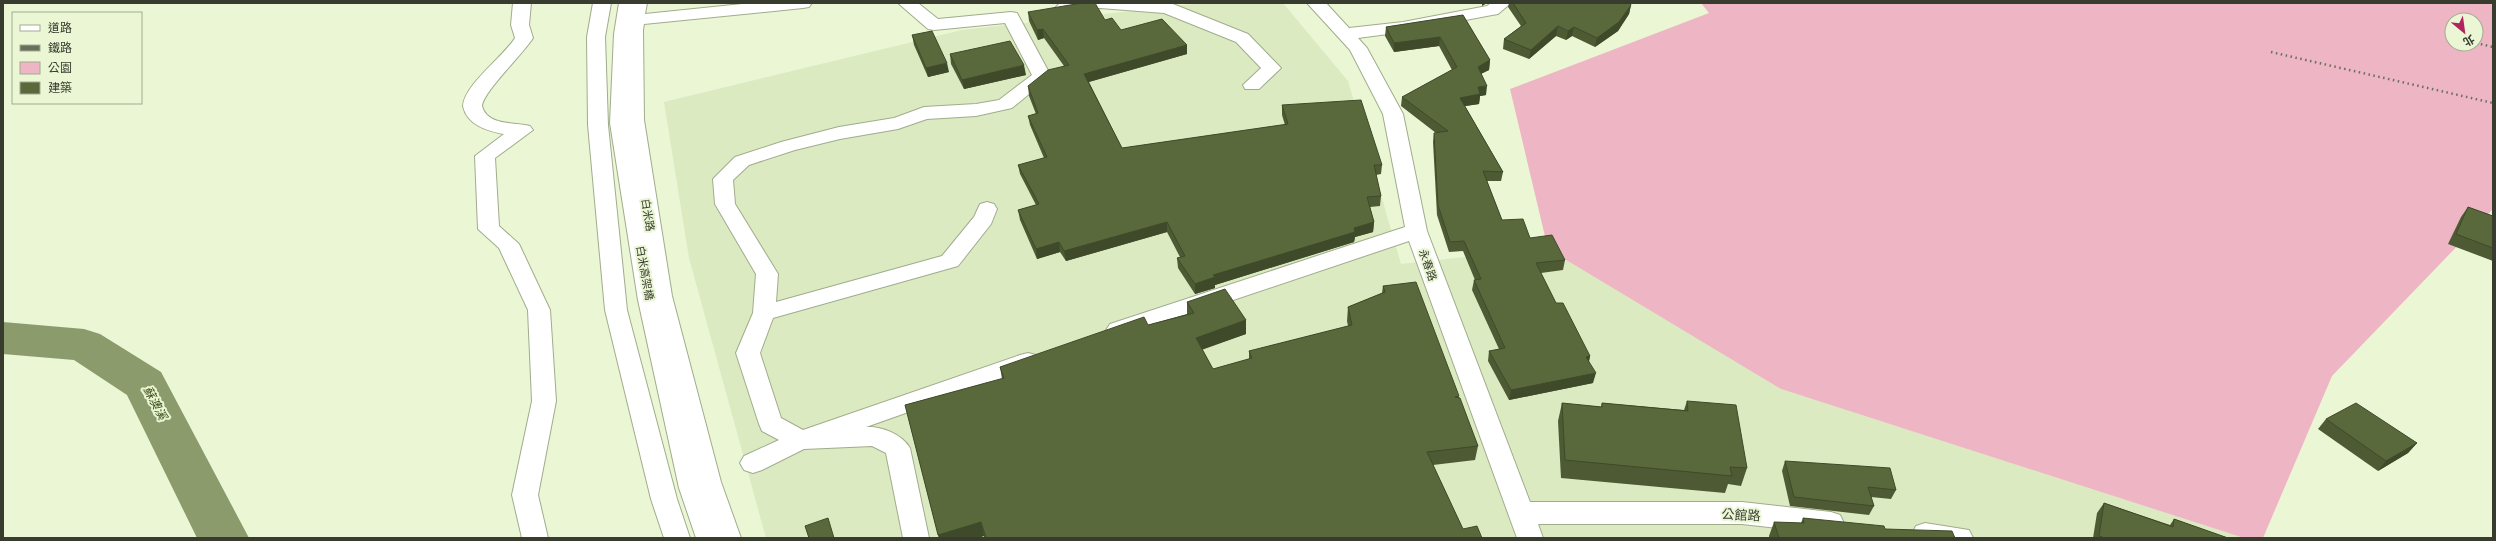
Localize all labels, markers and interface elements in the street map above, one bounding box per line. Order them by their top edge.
legend [12,12,142,104]
north arrow [2444,12,2484,52]
text: 道路 [48,19,72,37]
text: 北 [2460,31,2478,50]
text: 鐵路 [48,39,72,57]
text: 公園 [48,59,72,77]
text: 建築 [48,79,72,97]
street label: 白米路 [638,197,658,233]
street label: 白米高架橋 [632,245,658,301]
street label: 永春路 [1415,247,1441,283]
water label: 蘇澳溪 [139,383,172,425]
street label: 公館路 [1721,504,1761,526]

